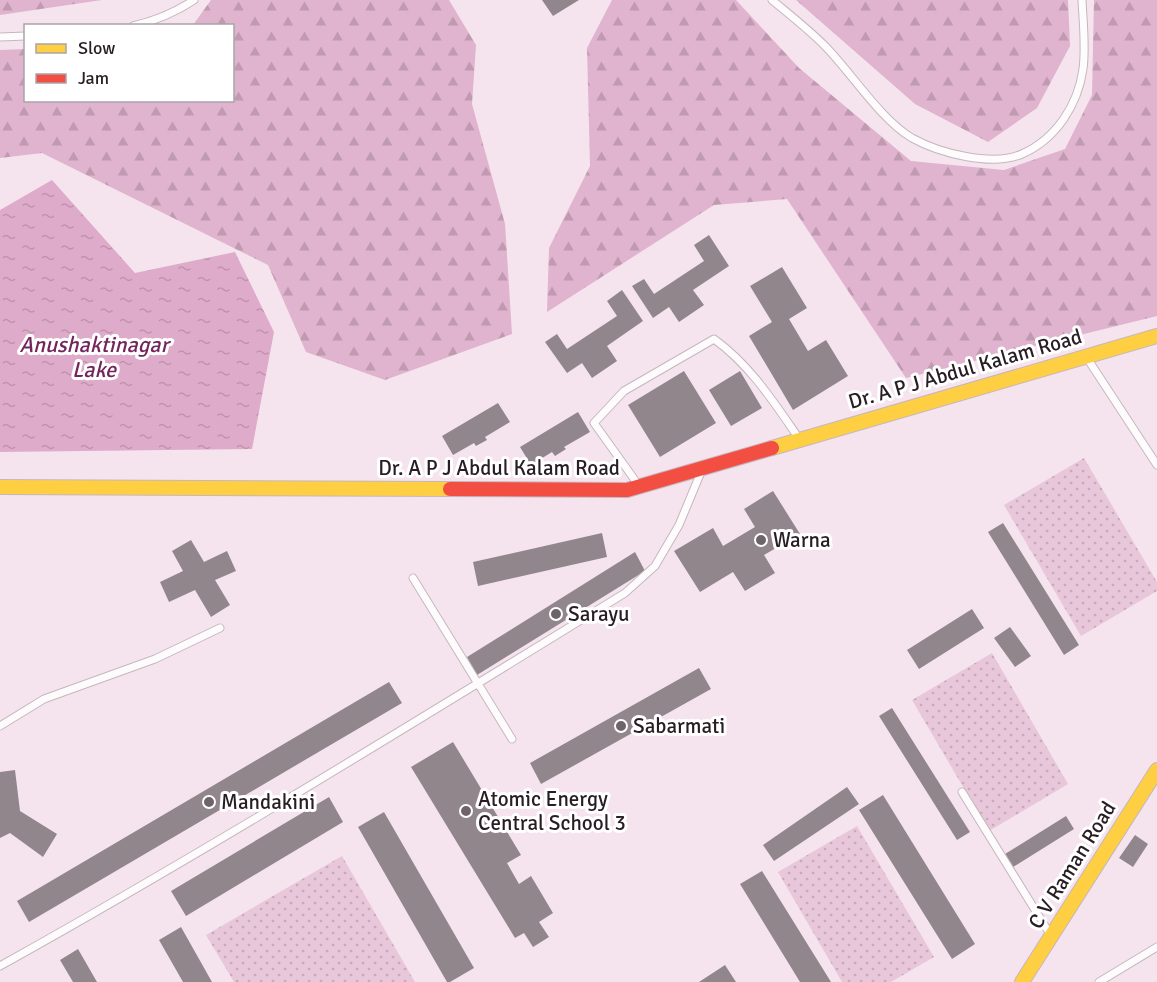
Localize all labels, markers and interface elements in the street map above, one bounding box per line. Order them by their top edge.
legend [24,24,234,102]
text: Slow [78,37,115,59]
text: Jam [78,67,109,89]
street label: Dr. A P J Abdul Kalam Road [845,323,1085,415]
water label: Anushaktinagar Lake [19,331,171,383]
street label: Dr. A P J Abdul Kalam Road [378,455,620,481]
place label: Warna [773,527,831,553]
marker: Warna [754,533,768,547]
place label: Sarayu [568,601,630,627]
marker: Sarayu [549,607,563,621]
place label: Sabarmati [633,713,725,739]
marker: Sabarmati [614,719,628,733]
place label: Atomic Energy Central School 3 [478,786,626,836]
place label: Mandakini [221,789,315,815]
marker: Mandakini [202,795,216,809]
street label: C V Raman Road [1022,796,1122,934]
marker: Atomic Energy Central School 3 [459,804,473,818]

